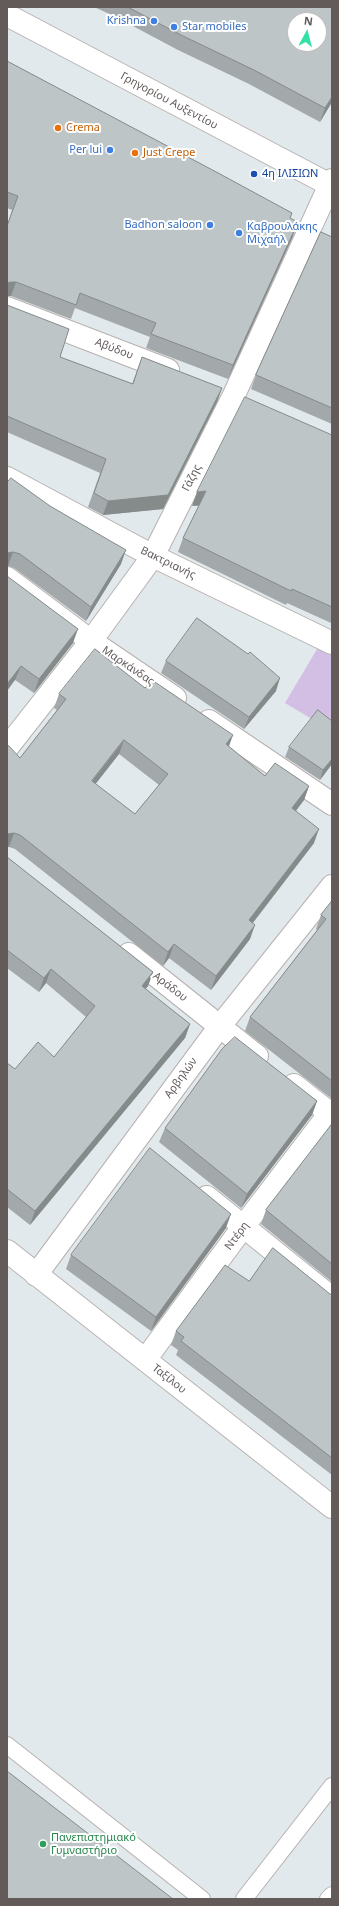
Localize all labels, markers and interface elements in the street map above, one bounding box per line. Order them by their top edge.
north arrow [287,12,327,52]
text: N [303,13,314,29]
place label: Krishna [107,14,146,28]
marker: Krishna [149,16,159,26]
place label: Star mobiles [182,20,246,34]
marker: Star mobiles [169,22,179,32]
street label: Γρηγορίου Αυξεντίου [118,70,220,132]
place label: Crema [66,121,100,135]
marker: Crema [53,123,63,133]
place label: Per lui [69,143,102,157]
marker: Per lui [105,145,115,155]
place label: Just Crepe [143,146,195,160]
marker: Just Crepe [130,148,140,158]
place label: 4η ΙΛΙΣΙΩΝ [262,167,318,181]
marker: 4η ΙΛΙΣΙΩΝ [249,169,259,179]
place label: Badhon saloon [124,218,202,232]
marker: Badhon saloon [205,220,215,230]
place label: Καβρουλάκης Μιχαήλ [247,220,317,246]
marker: Καβρουλάκης Μιχαήλ [234,228,244,238]
street label: Αβύδου [93,336,135,362]
street label: Γάζης [180,462,204,494]
street label: Βακτριανής [138,544,198,582]
street label: Μαρκάνδας [99,644,157,688]
street label: Αράδου [150,969,190,1005]
street label: Αρβηλών [162,1055,200,1101]
street label: Ντέρη [222,1219,252,1253]
street label: Ταξίλου [149,1362,189,1396]
place label: Πανεπιστημιακό Γυμναστήριο [51,1831,136,1857]
marker: Πανεπιστημιακό Γυμναστήριο [38,1839,48,1849]

